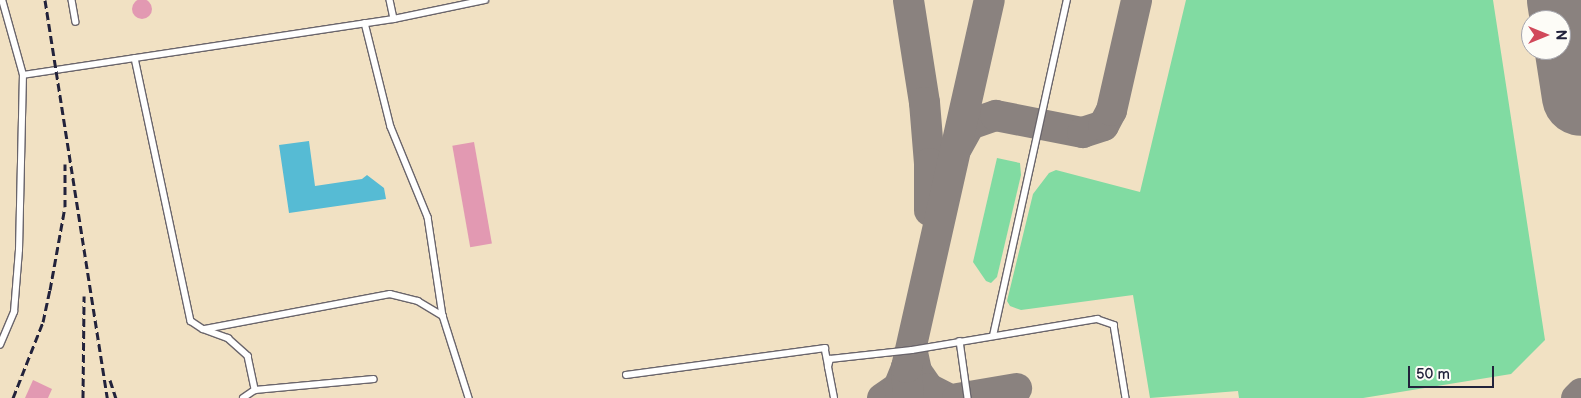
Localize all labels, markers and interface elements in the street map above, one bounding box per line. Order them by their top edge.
north arrow [1521,10,1571,60]
text: N [1552,30,1569,40]
scale bar [1411,356,1497,388]
text: 50 m [1416,365,1450,384]

